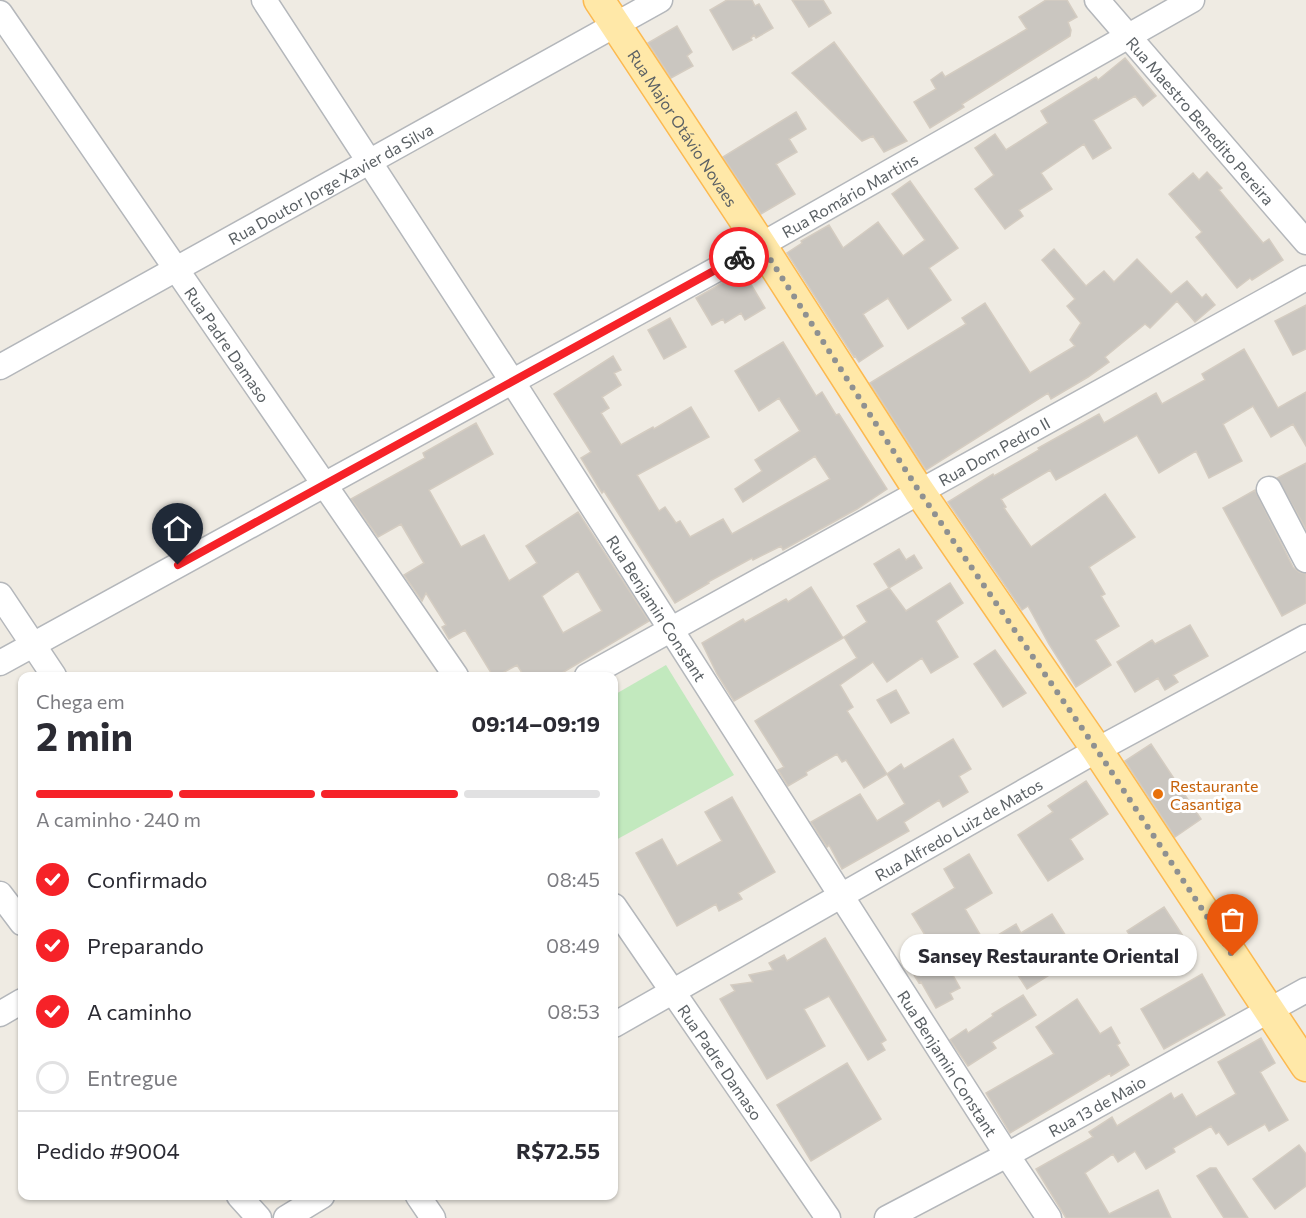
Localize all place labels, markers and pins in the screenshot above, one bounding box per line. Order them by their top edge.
pin [152,503,203,565]
place label: Restaurante Casantiga [1170,776,1258,813]
marker: Restaurante Casantiga [1151,787,1165,801]
pin [1207,894,1258,956]
callout: Sansey Restaurante Oriental [900,935,1197,977]

